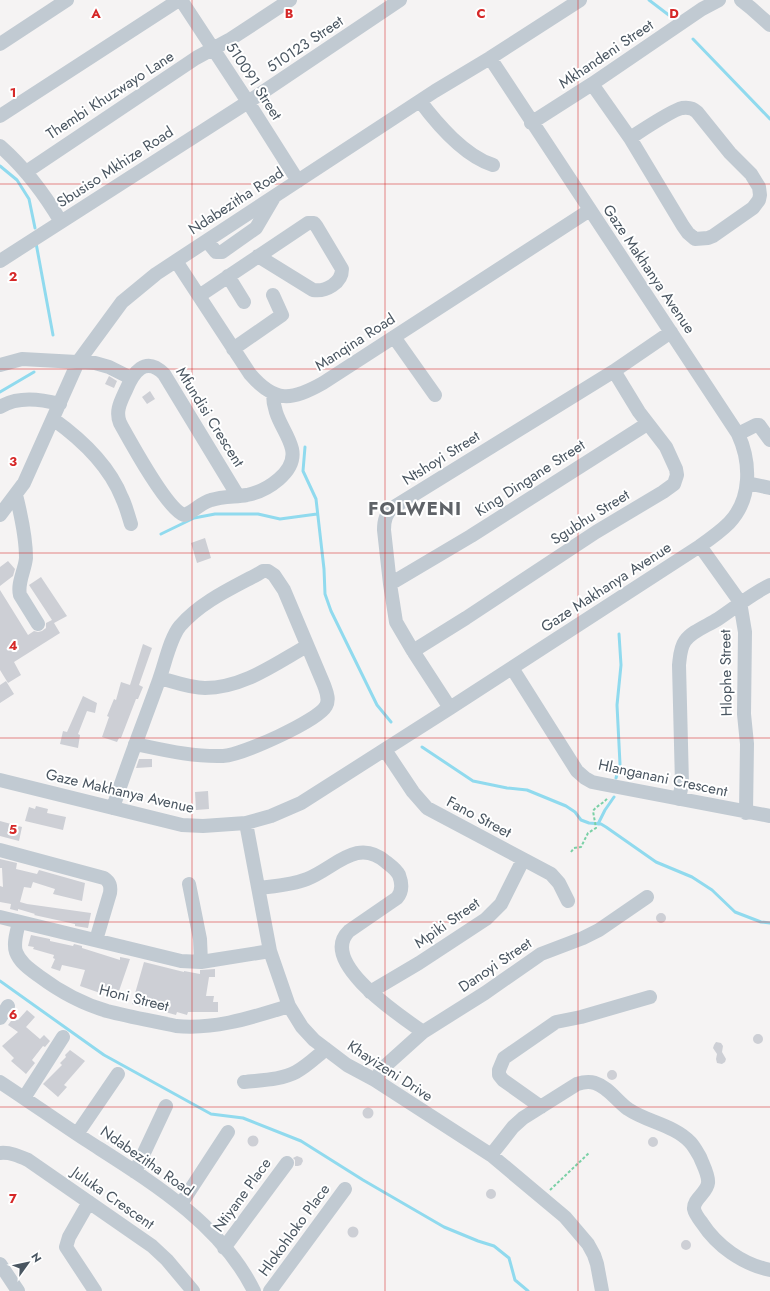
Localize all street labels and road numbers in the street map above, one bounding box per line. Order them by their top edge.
street label: 510123 Street [262,10,348,78]
street label: Mkhandeni Street [554,14,658,94]
street label: 510091 Street [221,38,288,125]
street label: Thembi Khuzwayo Lane [42,45,179,145]
street label: Sbusiso Mkhize Road [52,121,178,213]
street label: Ndabezitha Road [184,162,288,240]
street label: Gaze Makhanya Avenue [597,200,701,338]
street label: Manqina Road [311,308,399,376]
street label: Mfundisi Crescent [170,363,250,472]
street label: Ntshoyi Street [398,425,484,491]
street label: King Dingane Street [471,434,590,522]
street label: Sgubhu Street [546,484,634,550]
street label: Gaze Makhanya Avenue [536,536,676,638]
street label: Hlophe Street [714,629,738,717]
street label: Hlanganani Crescent [596,754,730,803]
street label: Gaze Makhanya Avenue [44,763,197,819]
street label: Fano Street [443,791,516,843]
street label: Mpiki Street [410,892,485,954]
street label: Danoyi Street [454,932,536,998]
street label: Honi Street [97,979,171,1017]
street label: Khayizeni Drive [343,1035,437,1107]
street label: Ndabezitha Road [96,1121,198,1201]
street label: Ntiyane Place [208,1153,277,1237]
street label: Juluka Crescent [66,1160,159,1235]
street label: Hlokohloko Place [253,1179,335,1281]

